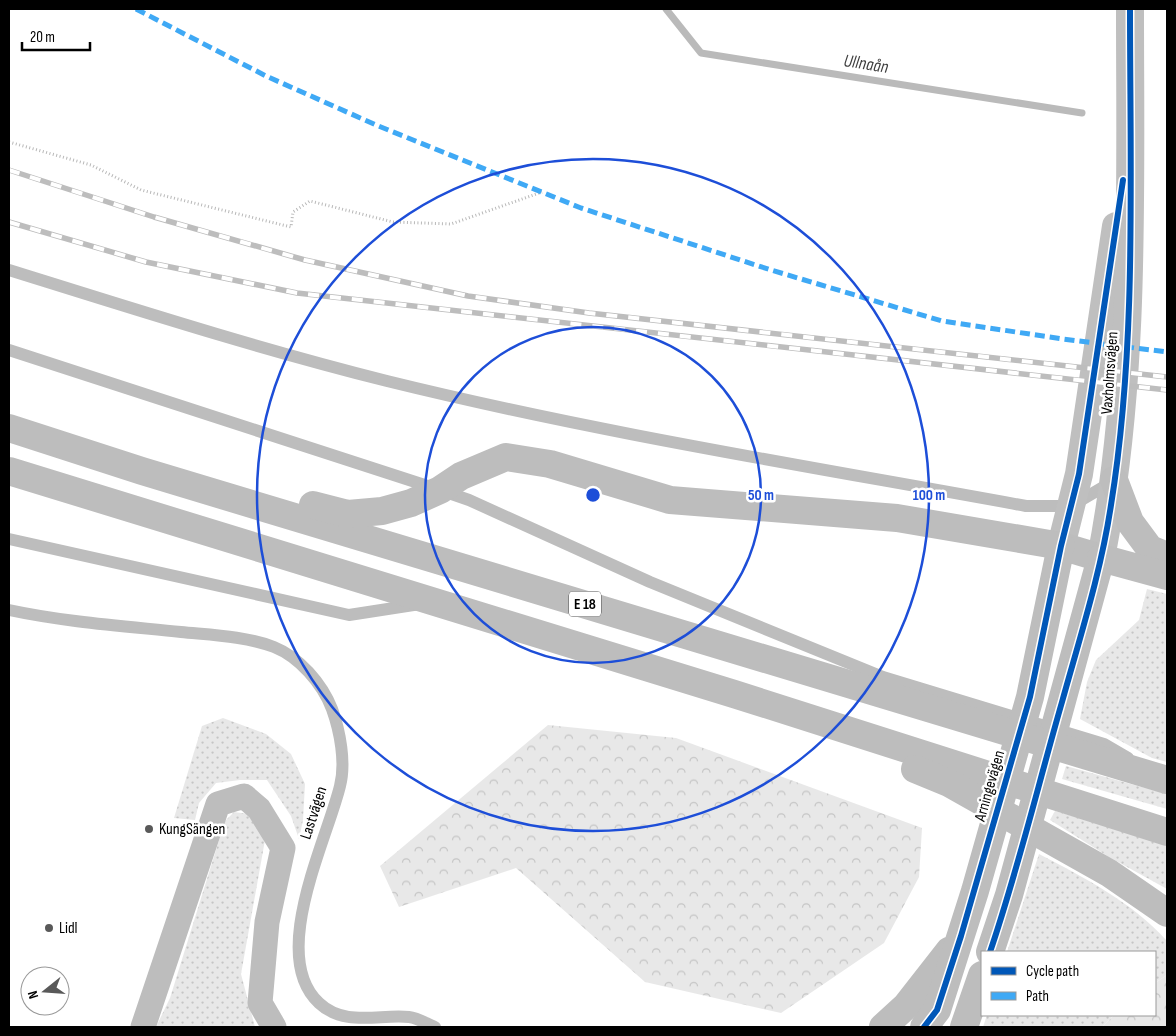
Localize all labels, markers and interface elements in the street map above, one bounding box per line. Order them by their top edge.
scale bar [22,20,90,52]
text: 20 m [30,28,55,47]
water label: Ullnaån [842,50,890,78]
street label: Vaxholmsvägen [1098,331,1122,415]
centre of rings [584,486,602,504]
text: 50 m [748,486,774,505]
text: 100 m [913,486,945,505]
road number: E 18 [569,592,601,616]
street label: Arningevägen [971,748,1009,825]
street label: Lastvägen [297,784,331,842]
place label: KungSängen [159,820,225,839]
marker: KungSängen [143,823,155,835]
place label: Lidl [59,919,78,938]
marker: Lidl [43,922,55,934]
legend [981,951,1156,1016]
text: Cycle path [1026,962,1079,981]
north arrow [20,966,70,1016]
text: Path [1026,987,1049,1006]
text: N [24,989,42,1001]

